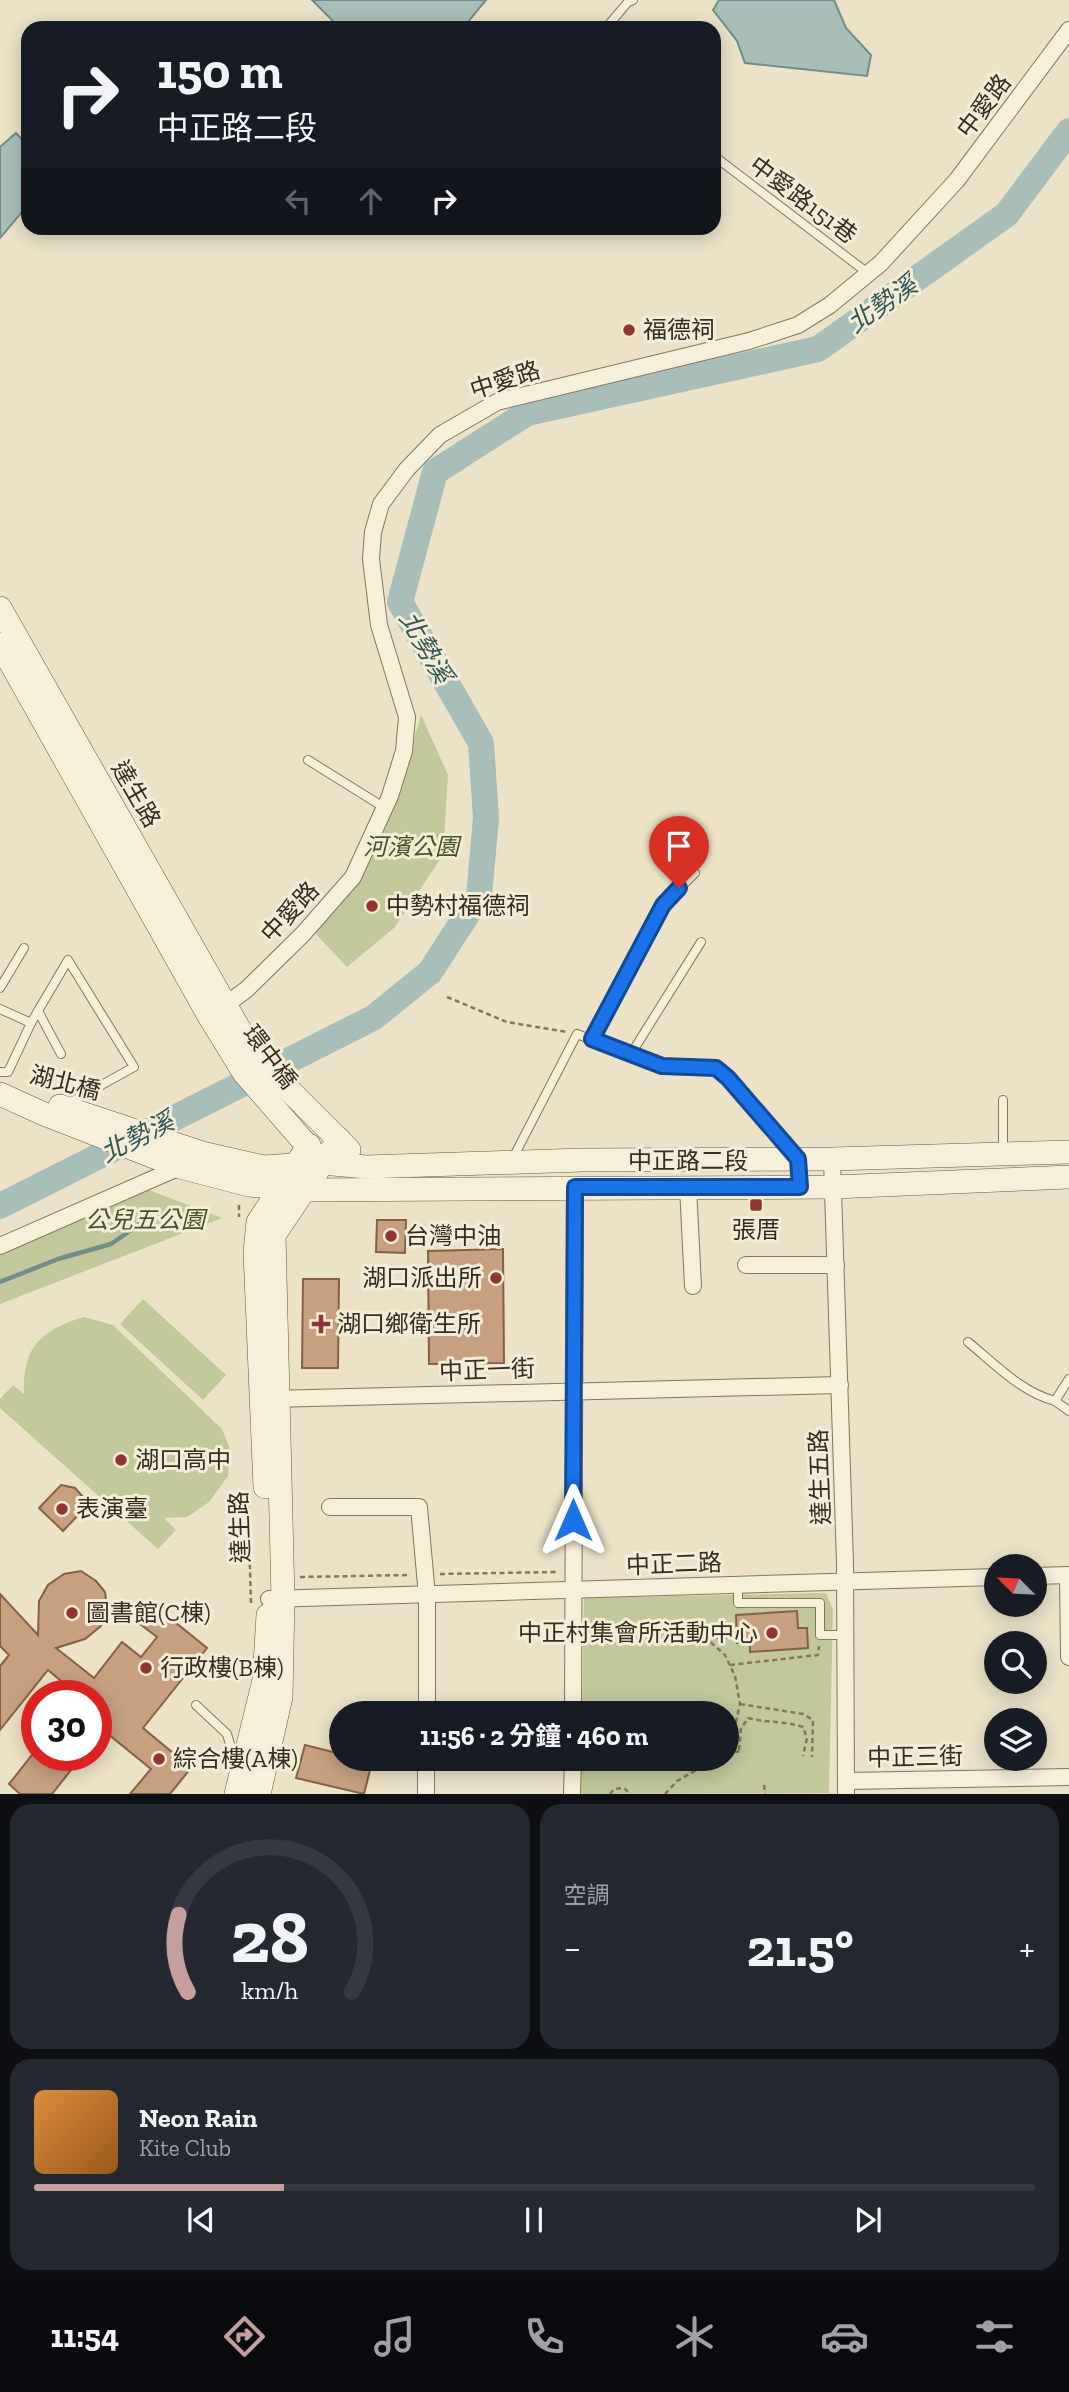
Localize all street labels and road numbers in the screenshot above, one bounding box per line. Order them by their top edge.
street label: 中愛路 [950,68,1017,143]
street label: 中愛路151巷 [744,150,863,249]
street label: 中愛路 [466,355,544,404]
street label: 達生路 [106,755,167,832]
street label: 中愛路 [254,875,325,948]
street label: 環中橋 [237,1019,304,1094]
street label: 湖北橋 [27,1060,104,1105]
street label: 中正路二段 [628,1146,748,1175]
street label: 中正一街 [439,1353,535,1386]
street label: 達生五路 [803,1429,836,1525]
street label: 達生路 [224,1491,255,1564]
street label: 中正二路 [626,1547,722,1580]
street label: 中正三街 [867,1741,963,1772]

